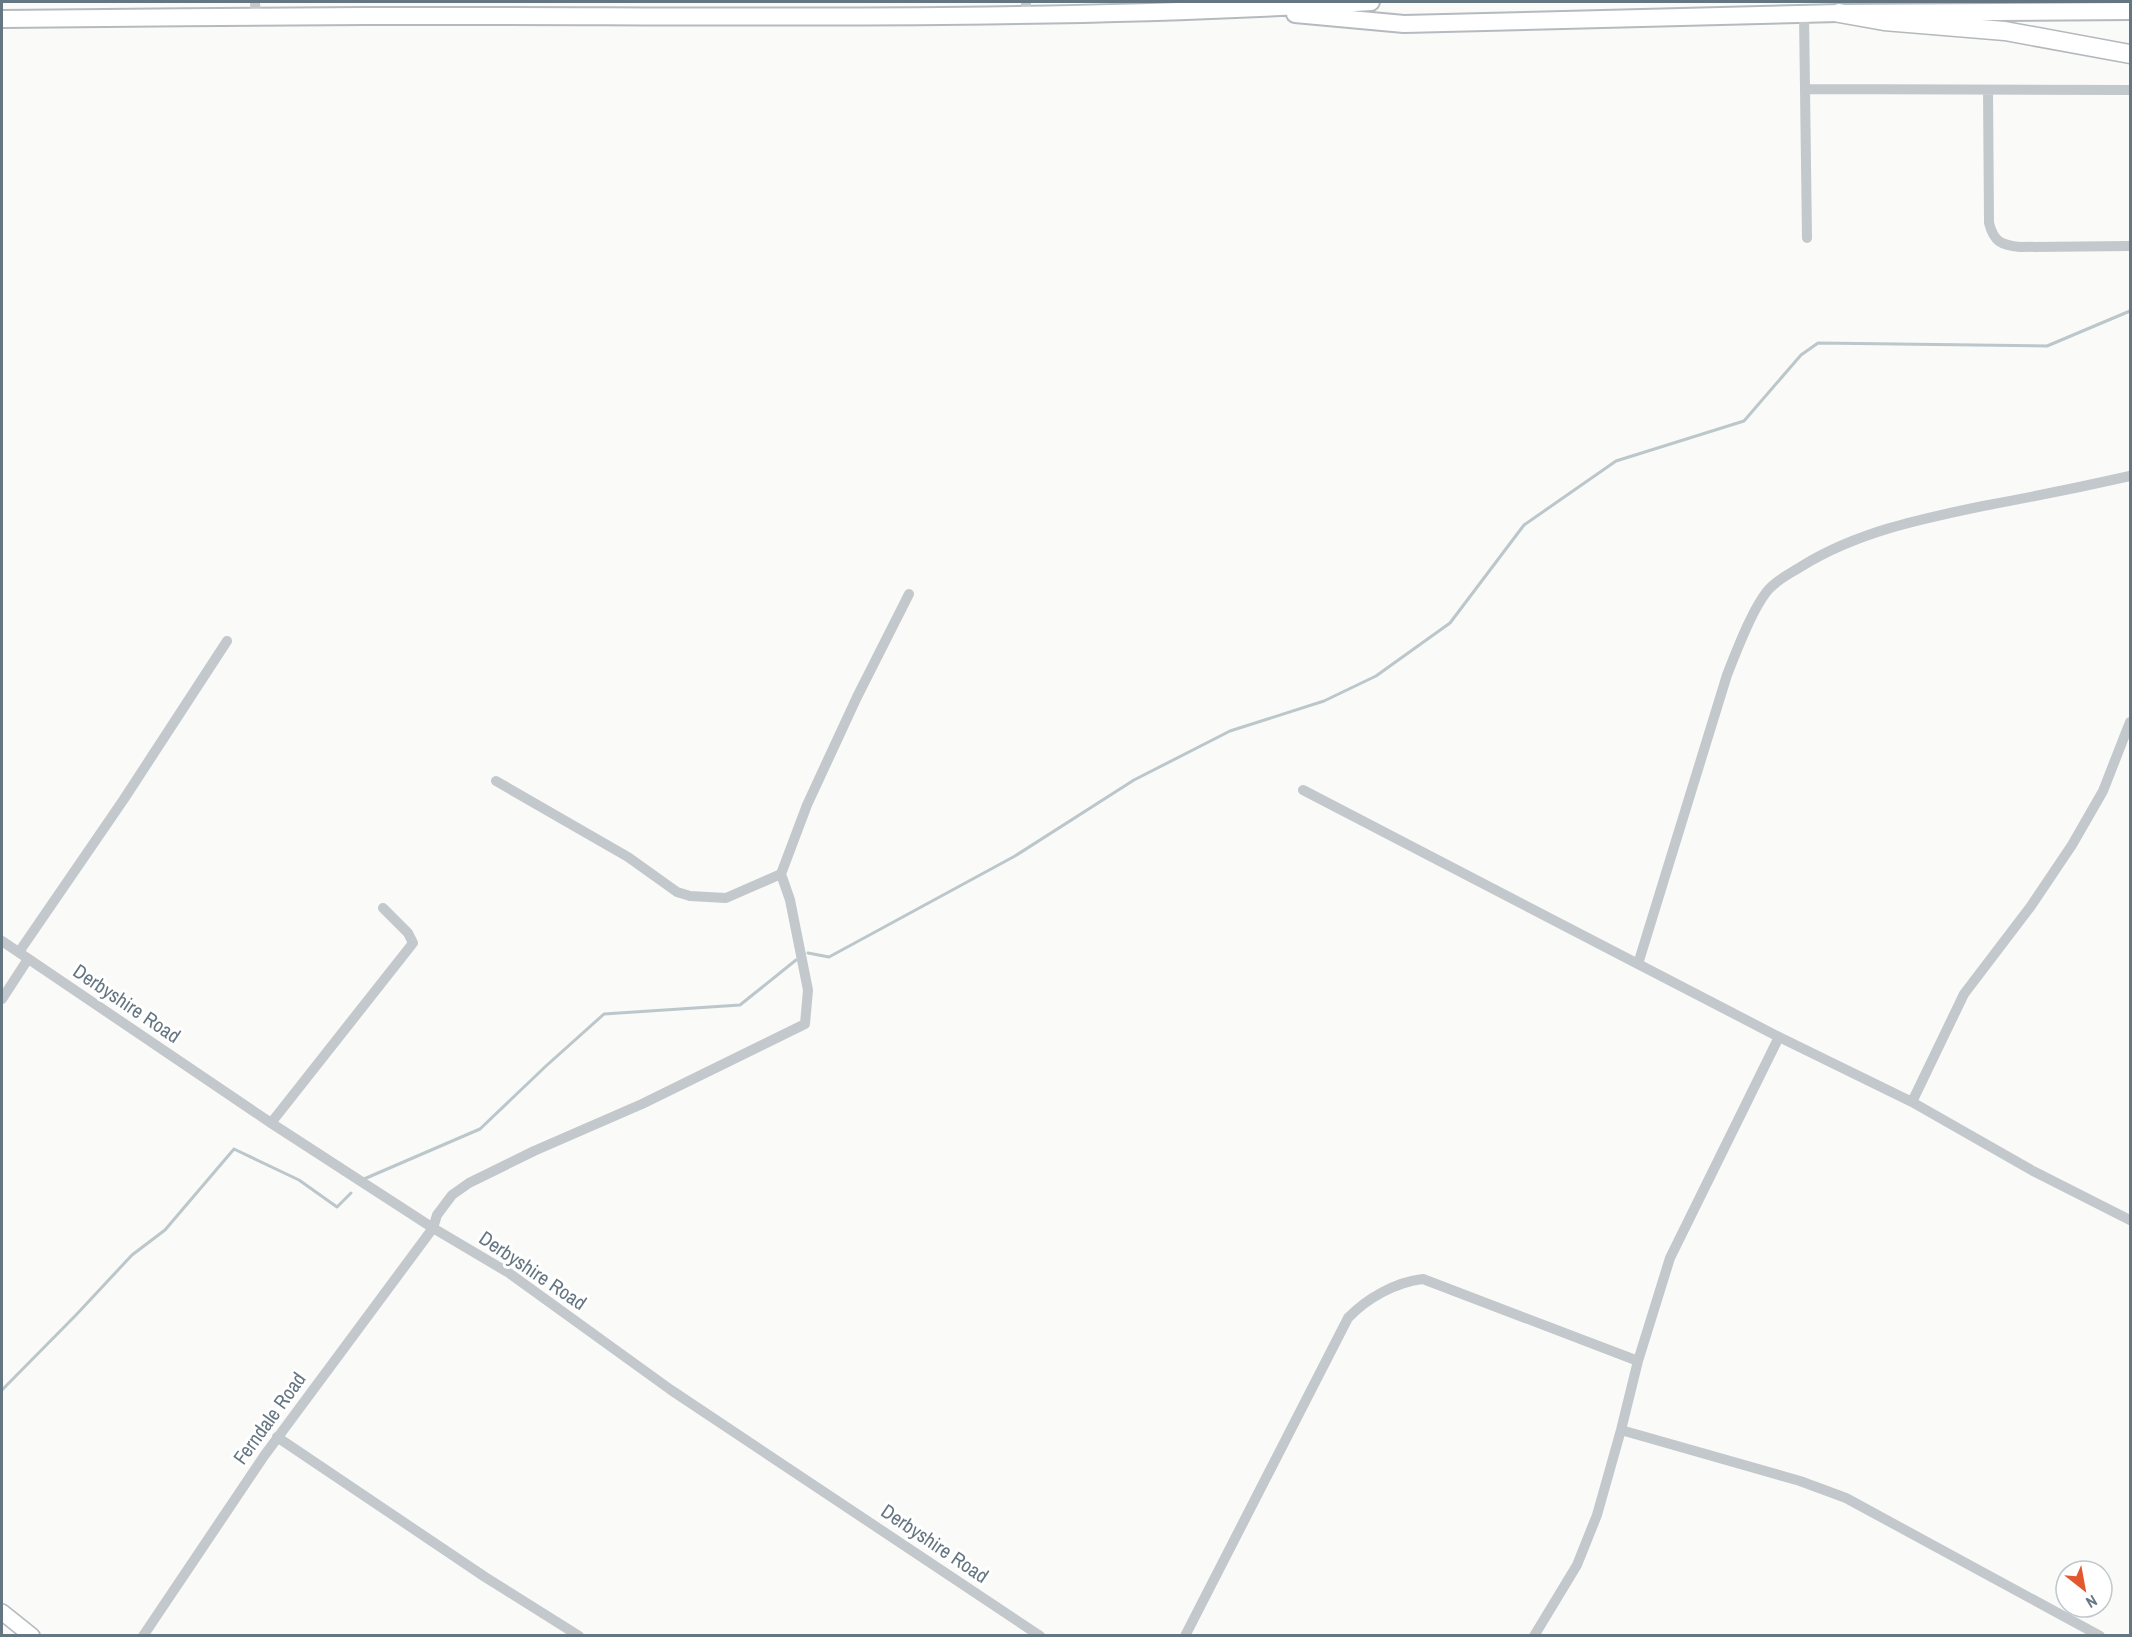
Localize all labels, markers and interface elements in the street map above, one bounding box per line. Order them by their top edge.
street label: Derbyshire Road [68,957,186,1049]
street label: Derbyshire Road [474,1224,592,1316]
street label: Ferndale Road [226,1367,312,1469]
street label: Derbyshire Road [876,1497,994,1589]
north arrow [2054,1559,2114,1619]
text: N [2082,1590,2101,1614]

